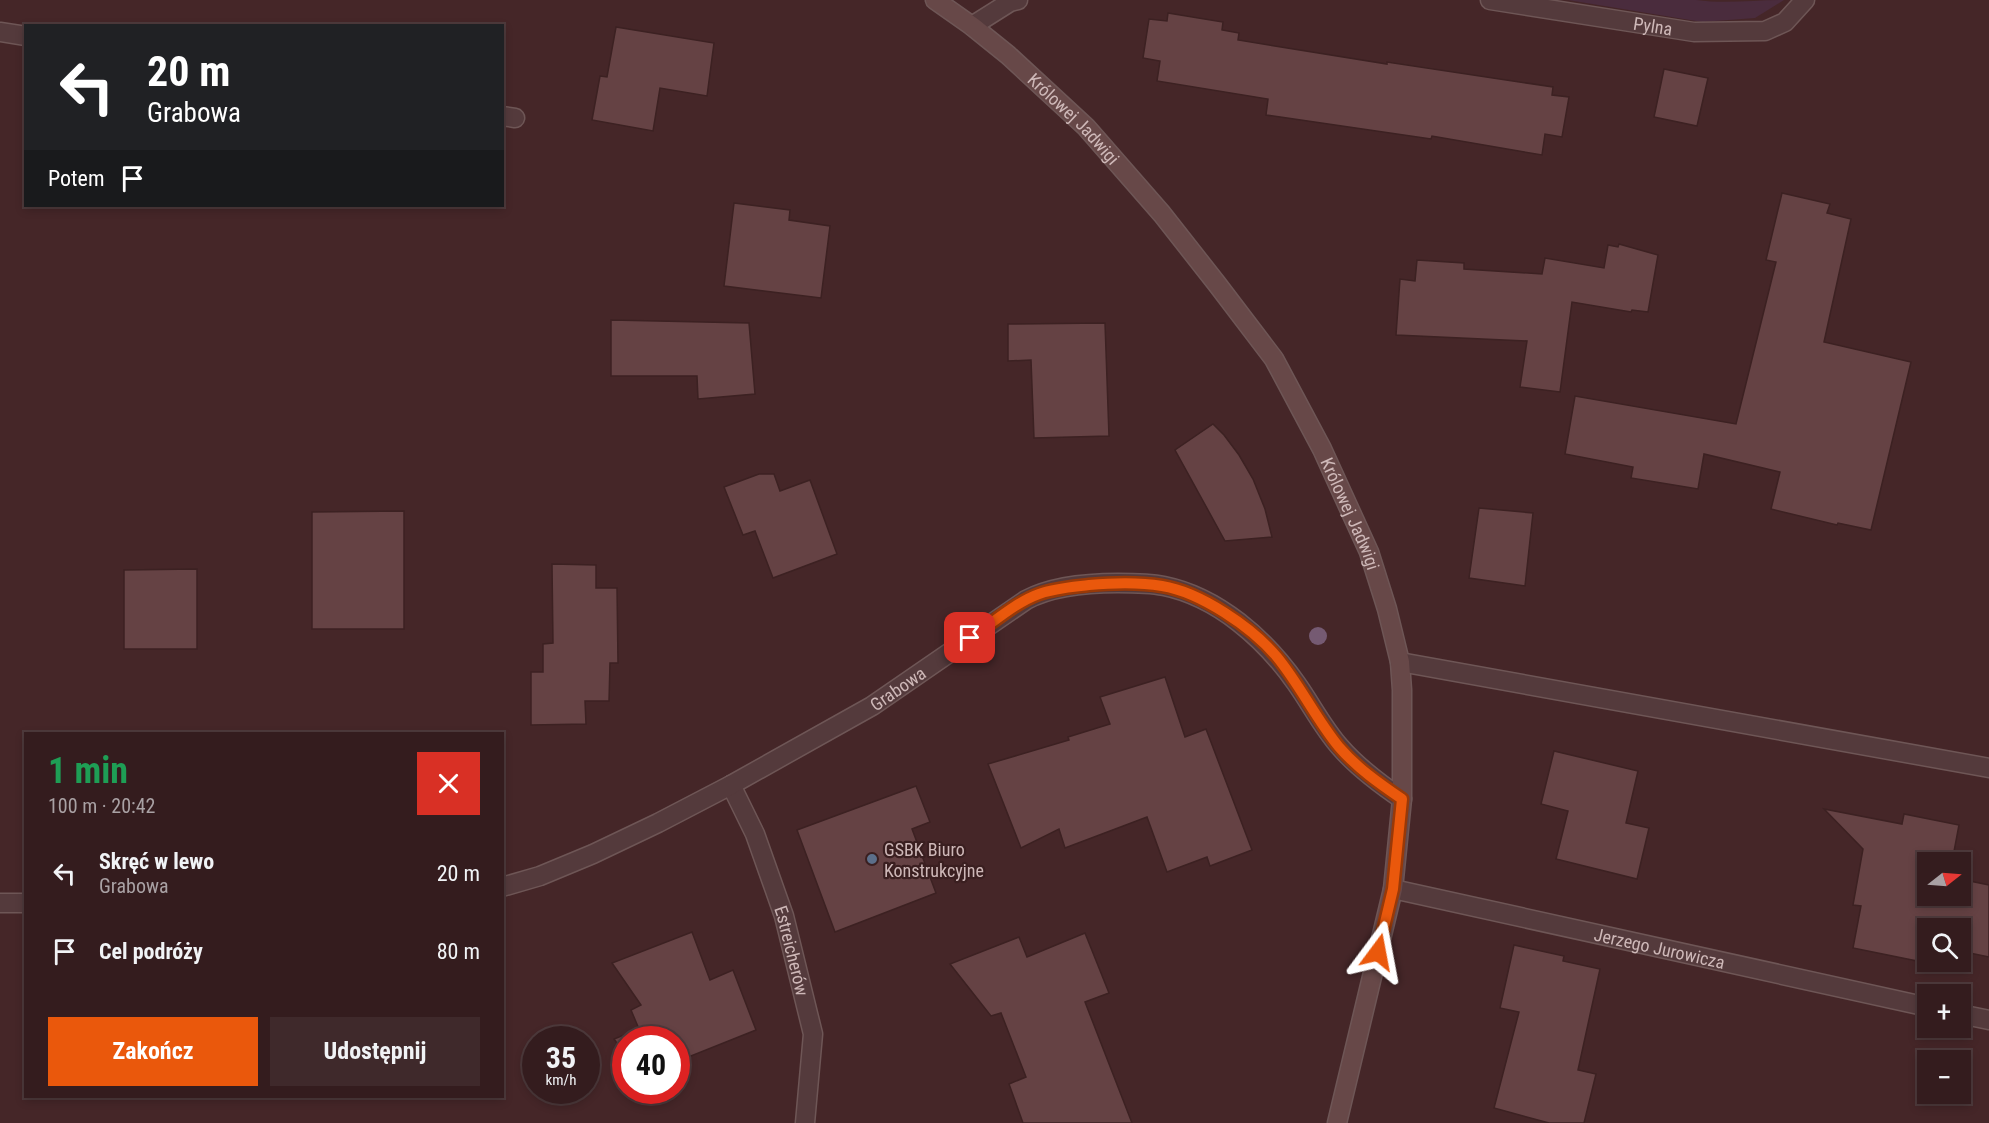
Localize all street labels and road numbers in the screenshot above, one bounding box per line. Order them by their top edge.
street label: Pylna [1632,12,1674,39]
street label: Królowej Jadwigi [1024,68,1124,168]
street label: Królowej Jadwigi [1317,454,1384,572]
street label: Grabowa [866,662,929,715]
street label: Estreicherów [771,903,814,998]
street label: Jerzego Jurowicza [1592,923,1727,972]

